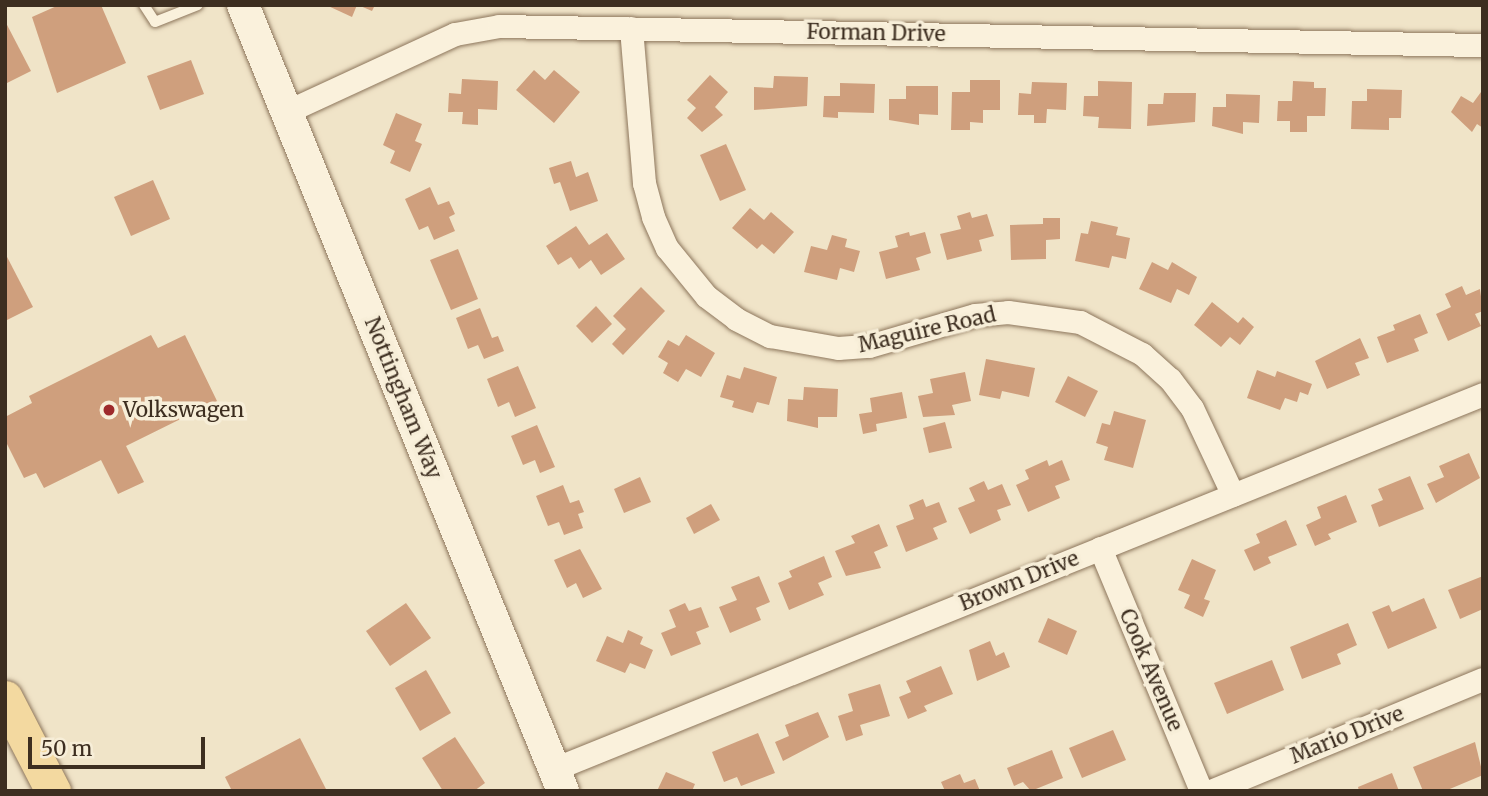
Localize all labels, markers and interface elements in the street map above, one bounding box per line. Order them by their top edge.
street label: Forman Drive [806,19,946,47]
street label: Maguire Road [856,302,998,358]
street label: Nottingham Way [359,313,447,483]
place label: Volkswagen [123,397,244,423]
marker: Volkswagen [101,402,117,418]
street label: Brown Drive [956,546,1082,616]
street label: Cook Avenue [1114,605,1188,735]
street label: Mario Drive [1287,701,1407,769]
scale bar [32,722,208,766]
text: 50 m [41,735,92,762]

